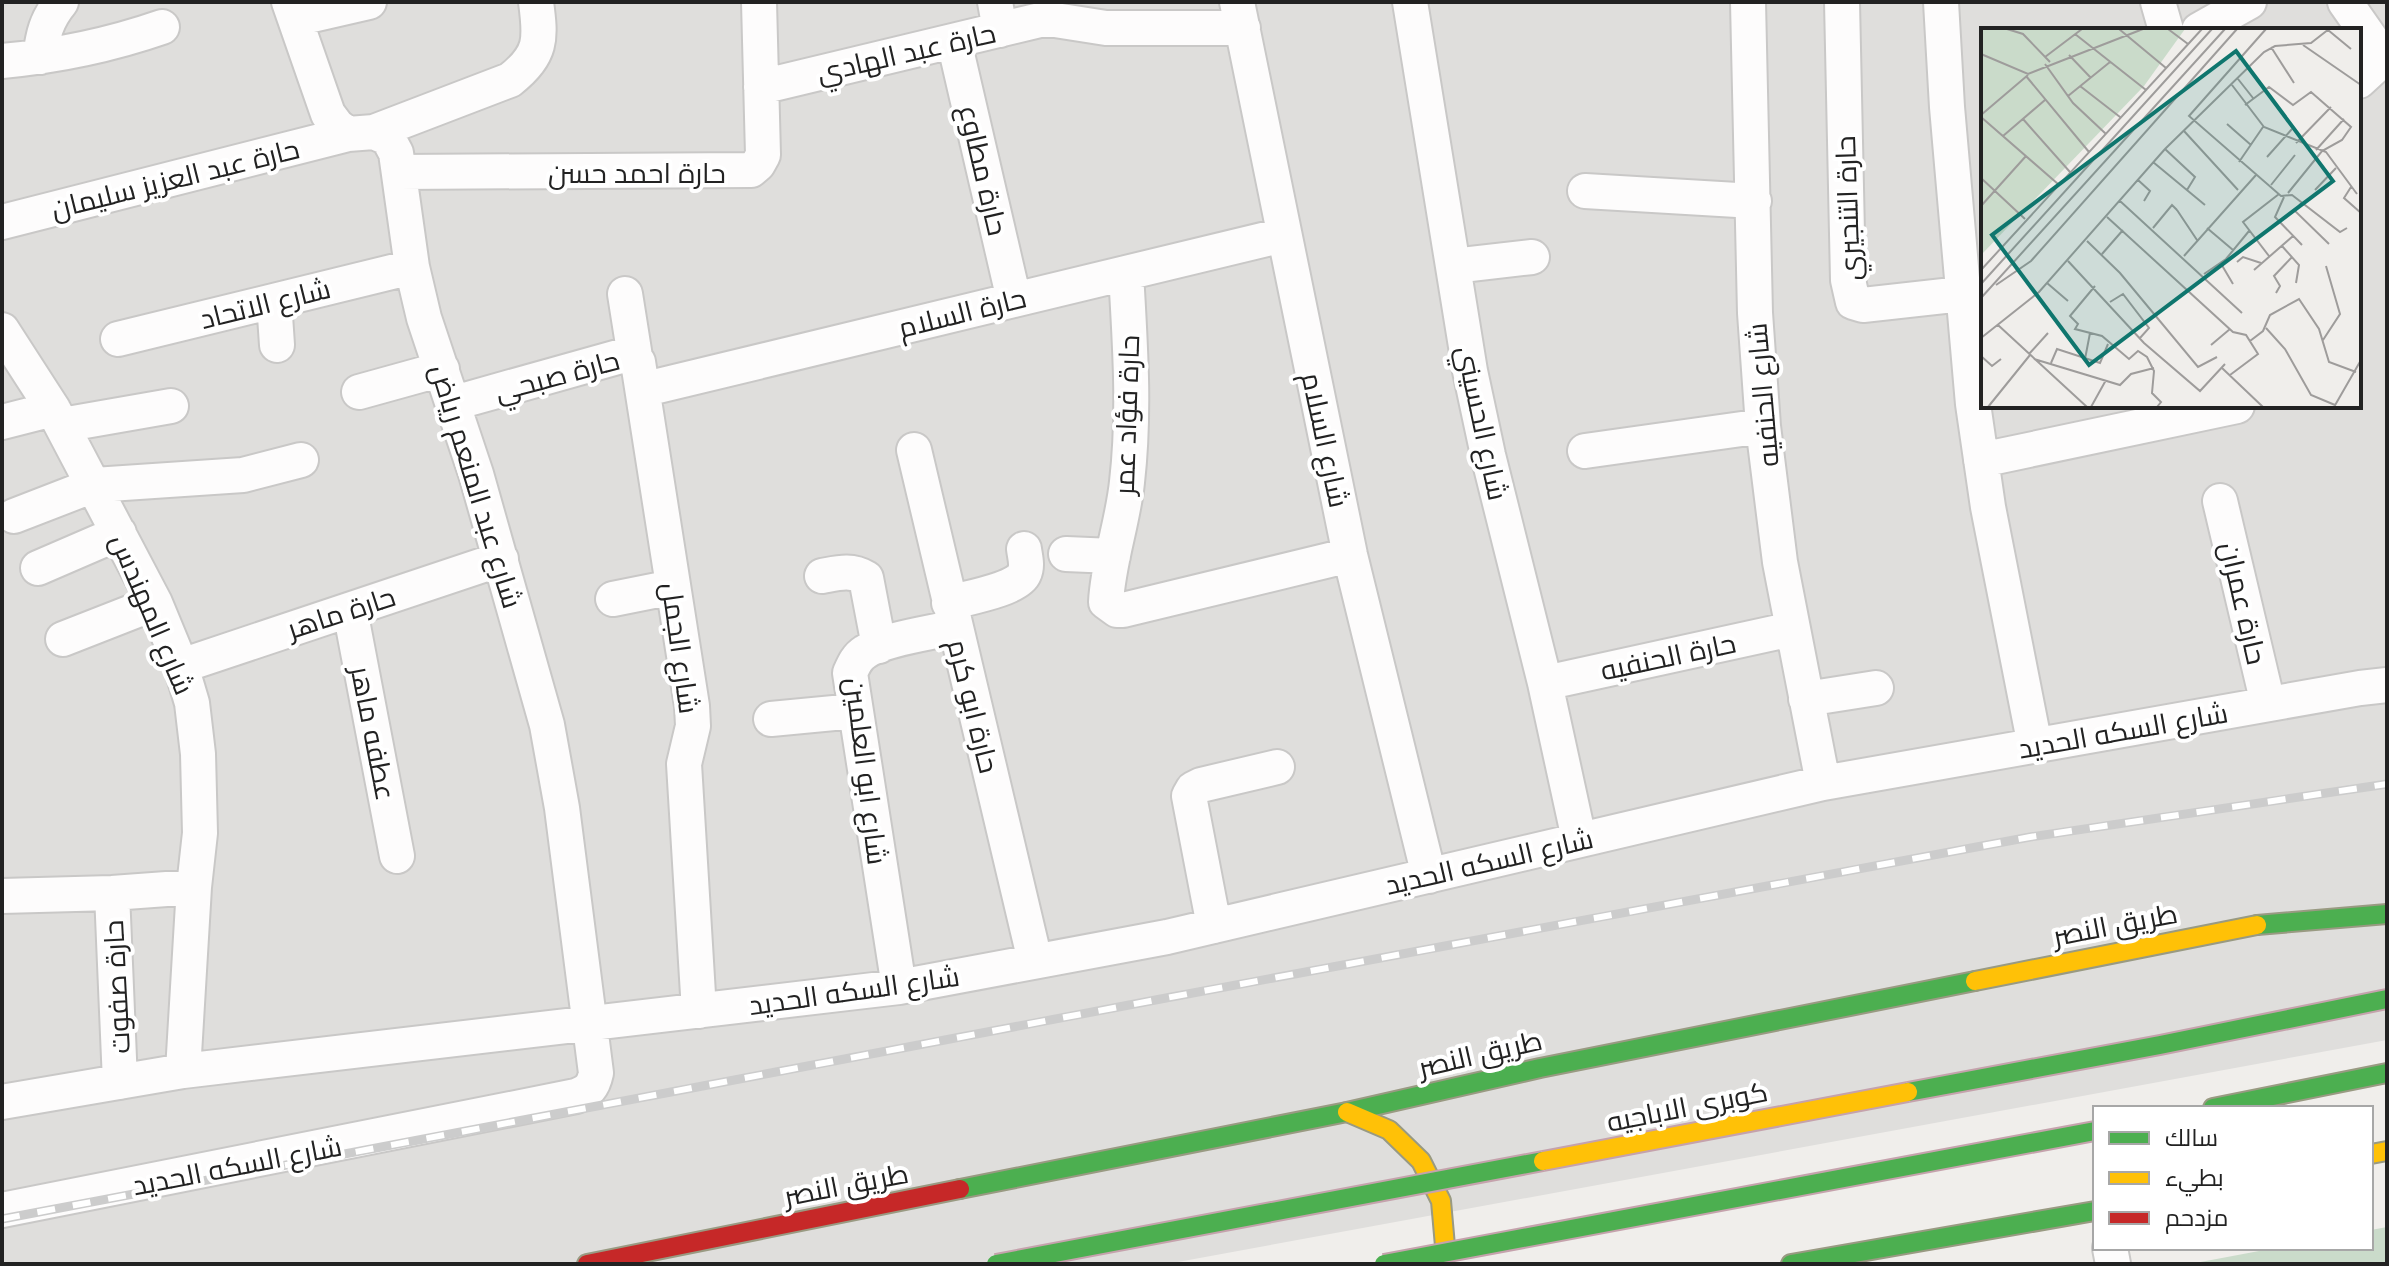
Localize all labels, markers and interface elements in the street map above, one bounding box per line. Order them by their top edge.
street label: حارة عبد الهادي [813,14,1000,94]
inset map [1981,28,2361,408]
street label: حارة مطاوع [950,101,1016,239]
street label: حارة عبد العزيز سليمان [47,130,303,226]
street label: حارة التنجيري [1827,135,1872,281]
street label: حارة احمد حسن [548,155,726,190]
street label: شارع الاتحاد [196,270,334,338]
street label: حارة السلام [894,279,1030,348]
street label: شارع الحنفيه [1738,321,1788,468]
street label: حارة فؤاد عمر [1106,334,1146,498]
street label: حارة صبحي [491,342,624,413]
street label: شارع الحسيني [1445,343,1516,505]
street label: شارع عبد المنعم رياض [420,360,531,613]
street label: شارع السلام [1292,369,1357,511]
street label: شارع المهندس [102,528,203,700]
street label: حارة عمران [2213,538,2275,668]
street label: حارة ماهر [281,578,400,647]
street label: شارع الجمل [652,580,708,716]
street label: حارة الحنفيه [1597,625,1739,687]
street label: حارة ابو كرم [938,635,1008,777]
street label: عطفه ماهر [343,661,404,803]
street label: شارع ابو العلمين [836,675,896,867]
street label: شارع السكه الحديد [2015,694,2231,768]
street label: شارع السكه الحديد [1382,820,1597,904]
street label: طريق النصر [2048,895,2180,954]
street label: حارة صفوت [95,919,137,1055]
street label: شارع السكه الحديد [746,958,962,1024]
street label: طريق النصر [1413,1022,1545,1085]
street label: كوبرى الاباجيه [1604,1073,1770,1139]
legend [2093,1106,2373,1250]
text: سالك [2165,1122,2218,1152]
street label: شارع السكه الحديد [129,1128,345,1204]
street label: طريق النصر [779,1155,911,1214]
text: بطيء [2165,1162,2224,1197]
text: مزدحم [2165,1202,2228,1234]

